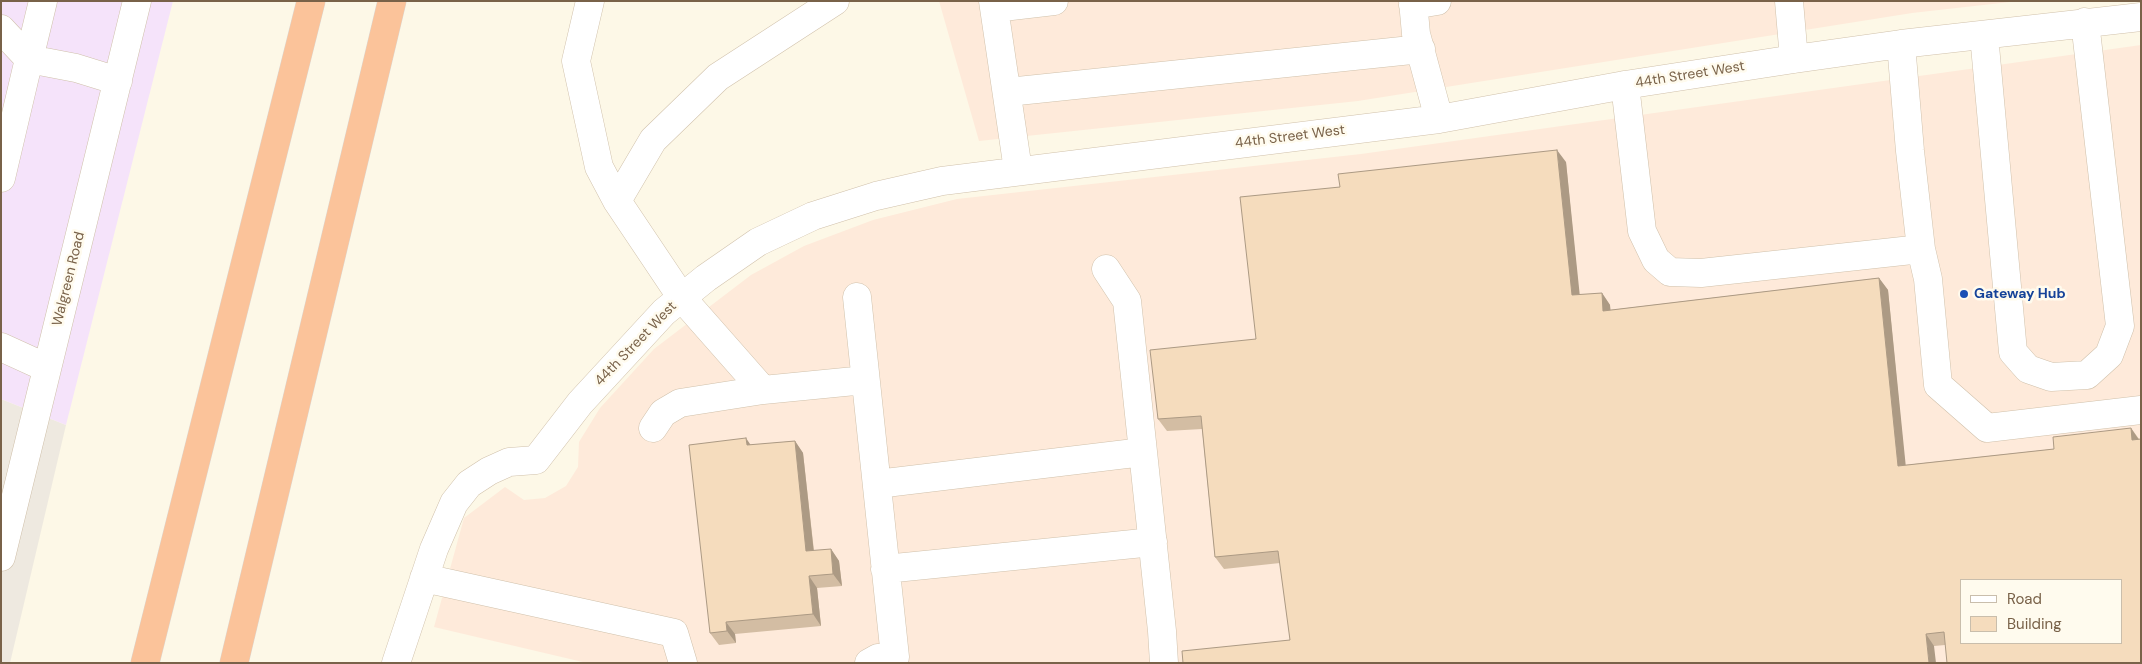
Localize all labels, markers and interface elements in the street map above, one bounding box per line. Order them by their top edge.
street label: 44th Street West [1634,58,1746,92]
street label: 44th Street West [1234,122,1346,152]
street label: Walgreen Road [49,230,89,328]
place label: Gateway Hub [1974,286,2066,302]
marker: Gateway Hub [1958,288,1970,300]
street label: 44th Street West [592,298,680,390]
legend [1960,579,2122,644]
text: Road [2007,589,2042,609]
text: Building [2007,614,2062,634]

